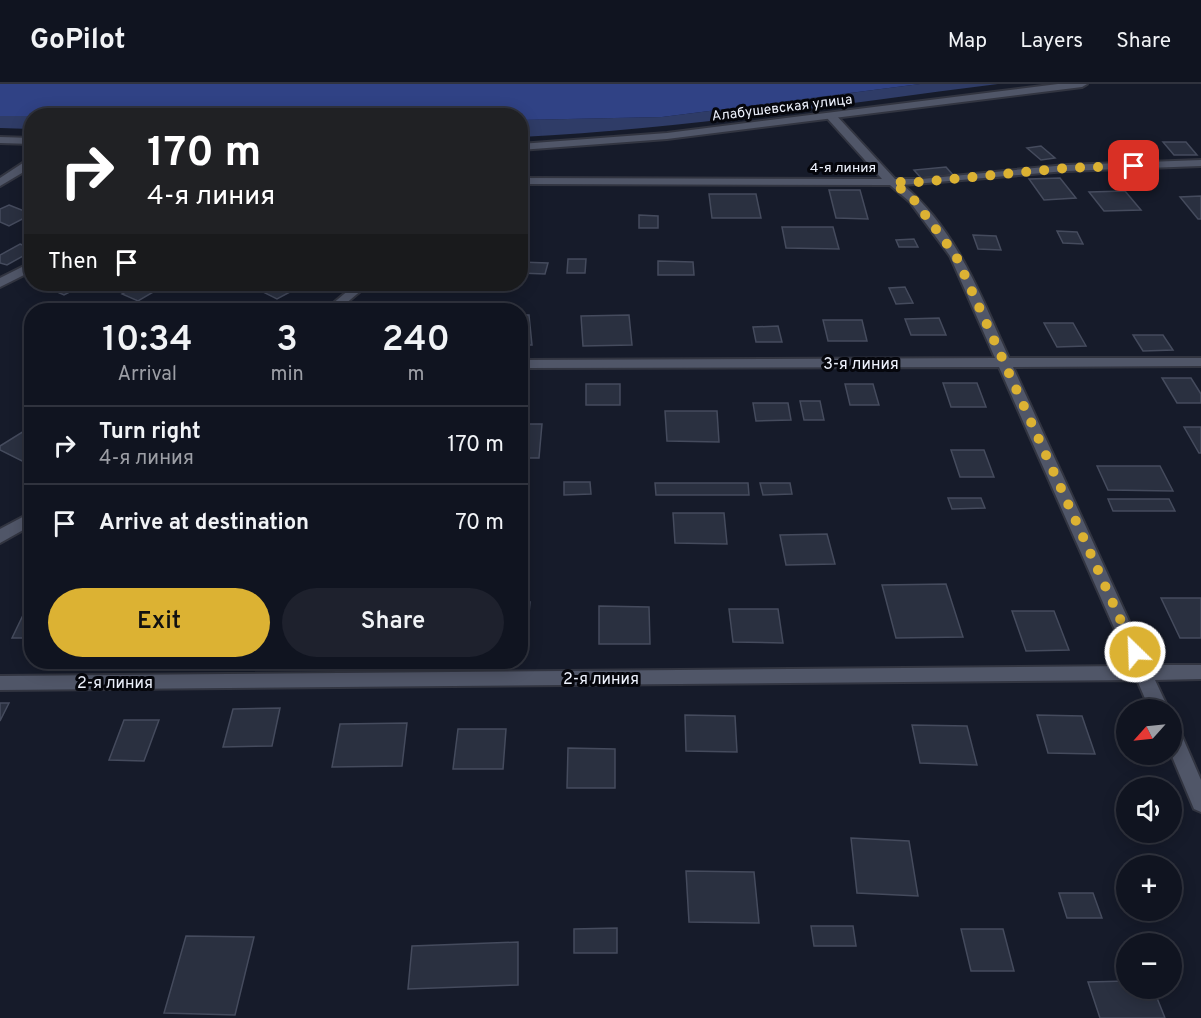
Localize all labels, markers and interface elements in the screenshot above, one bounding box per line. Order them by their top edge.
text: GoPilot [30,23,125,59]
text: Map [948,28,987,55]
text: Layers [1020,28,1083,55]
text: Share [1116,28,1171,55]
street label: Алабушевская улица [711,91,854,126]
text: 170 m [147,128,261,181]
icon: right [48,132,126,210]
pin [1108,140,1159,191]
icon: arrive [1117,149,1150,182]
street label: 4-я линия [810,160,876,177]
text: 4-я линия [147,180,275,214]
icon: arrive [110,246,143,279]
text: Then [48,249,98,276]
text: 10:34 [102,318,193,364]
text: 3 [276,318,298,364]
text: 240 [382,318,450,364]
street label: 3-я линия [823,355,899,375]
text: Arrival [117,362,177,388]
text: min [271,362,304,388]
text: m [407,362,424,388]
text: Turn right [99,419,201,446]
icon: right [48,429,81,462]
text: 170 m [447,432,504,459]
text: 4-я линия [99,446,194,472]
icon: arrive [48,507,81,540]
text: Arrive at destination [99,510,309,537]
text: 70 m [455,510,504,537]
button: Exit [48,588,270,657]
button: Share [282,588,504,657]
position arrow [1103,620,1167,684]
street label: 2-я линия [563,670,639,690]
street label: 2-я линия [77,674,153,694]
north arrow [1116,699,1182,765]
map controls [1116,699,1182,999]
button: sound [1116,777,1182,843]
button: + [1116,855,1182,921]
button: − [1116,933,1182,999]

